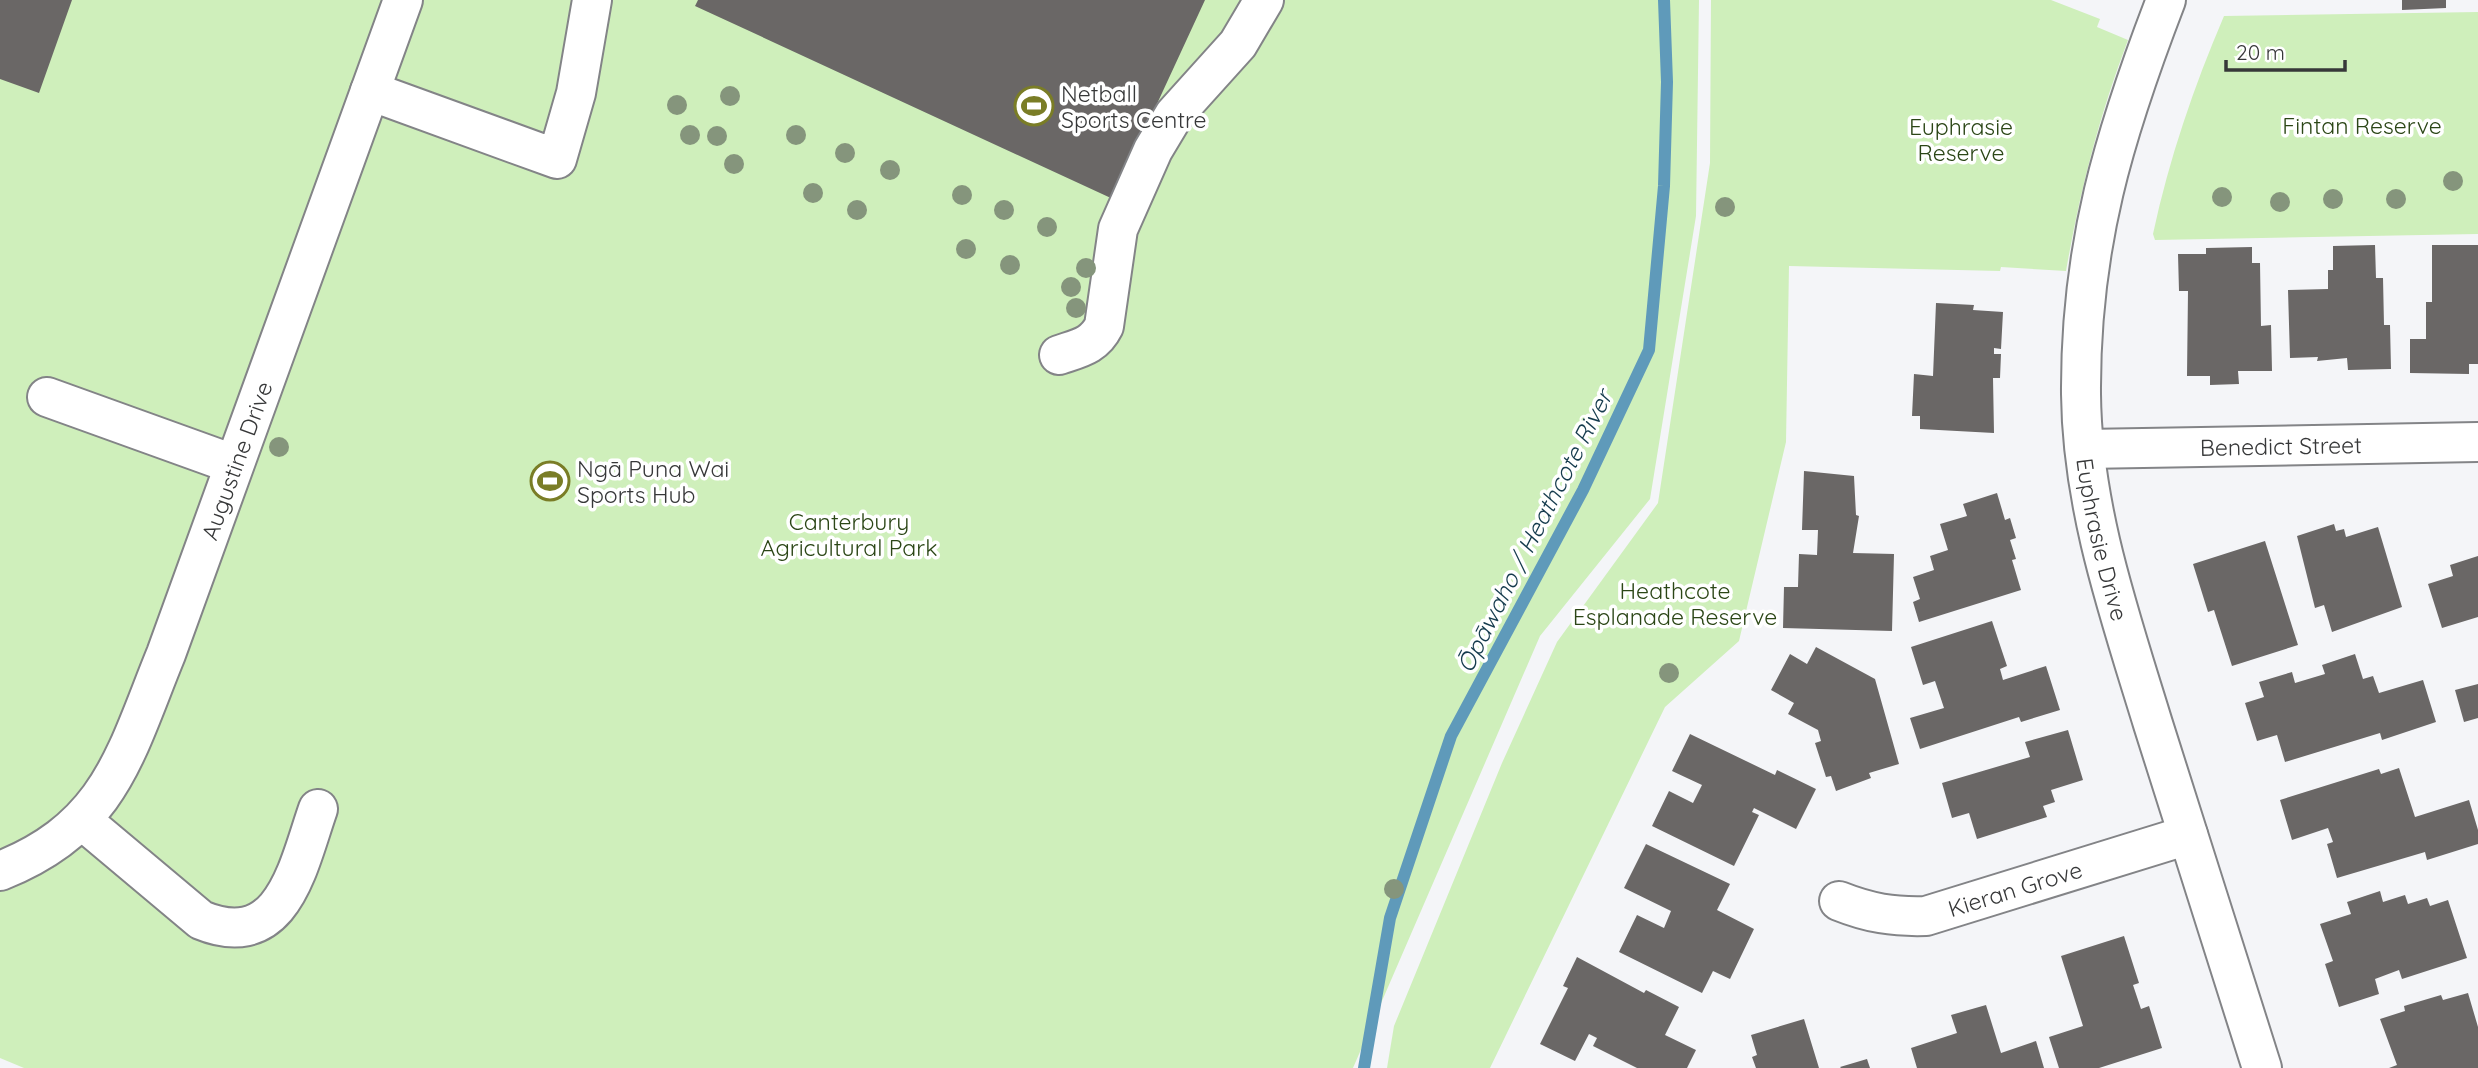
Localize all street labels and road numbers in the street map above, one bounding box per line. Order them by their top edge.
street label: Augustine Drive [194,377,278,544]
street label: Benedict Street [2200,430,2362,461]
street label: Euphrasie Drive [2071,456,2135,624]
street label: Kieran Grove [1944,854,2085,923]

